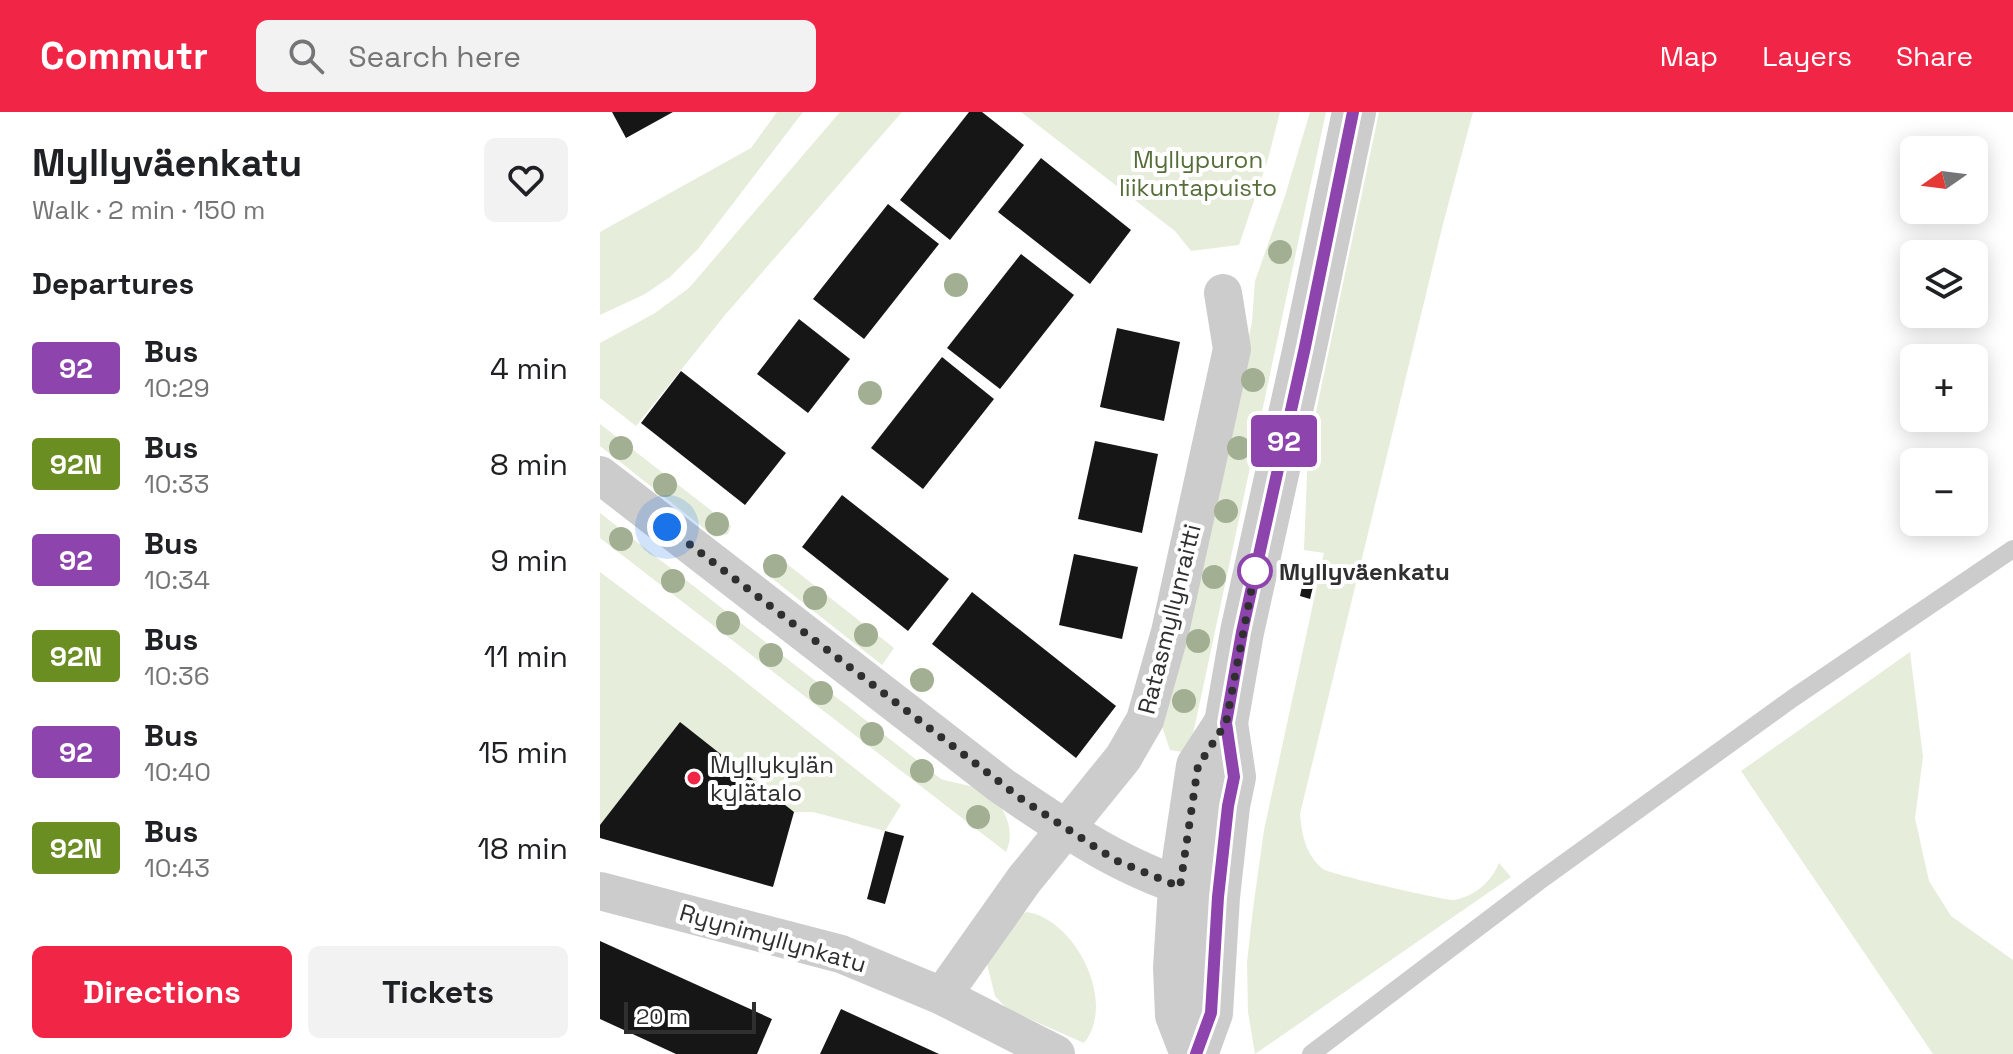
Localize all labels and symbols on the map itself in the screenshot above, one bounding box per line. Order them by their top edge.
north arrow [1900,136,1988,224]
park label: Myllypuron liikuntapuisto [1119,144,1277,203]
line badge: 92 [1248,415,1320,467]
your location [647,507,687,547]
street label: Ratasmyllynraitti [1130,521,1208,717]
marker: Myllyväenkatu [1238,554,1272,588]
place label: Myllyväenkatu [1279,556,1450,587]
place label: Myllykylän kylätalo [710,749,834,808]
marker: Myllykylän kylätalo [685,769,703,787]
street label: Ryynimyllynkatu [676,897,870,979]
scale bar [624,998,756,1034]

